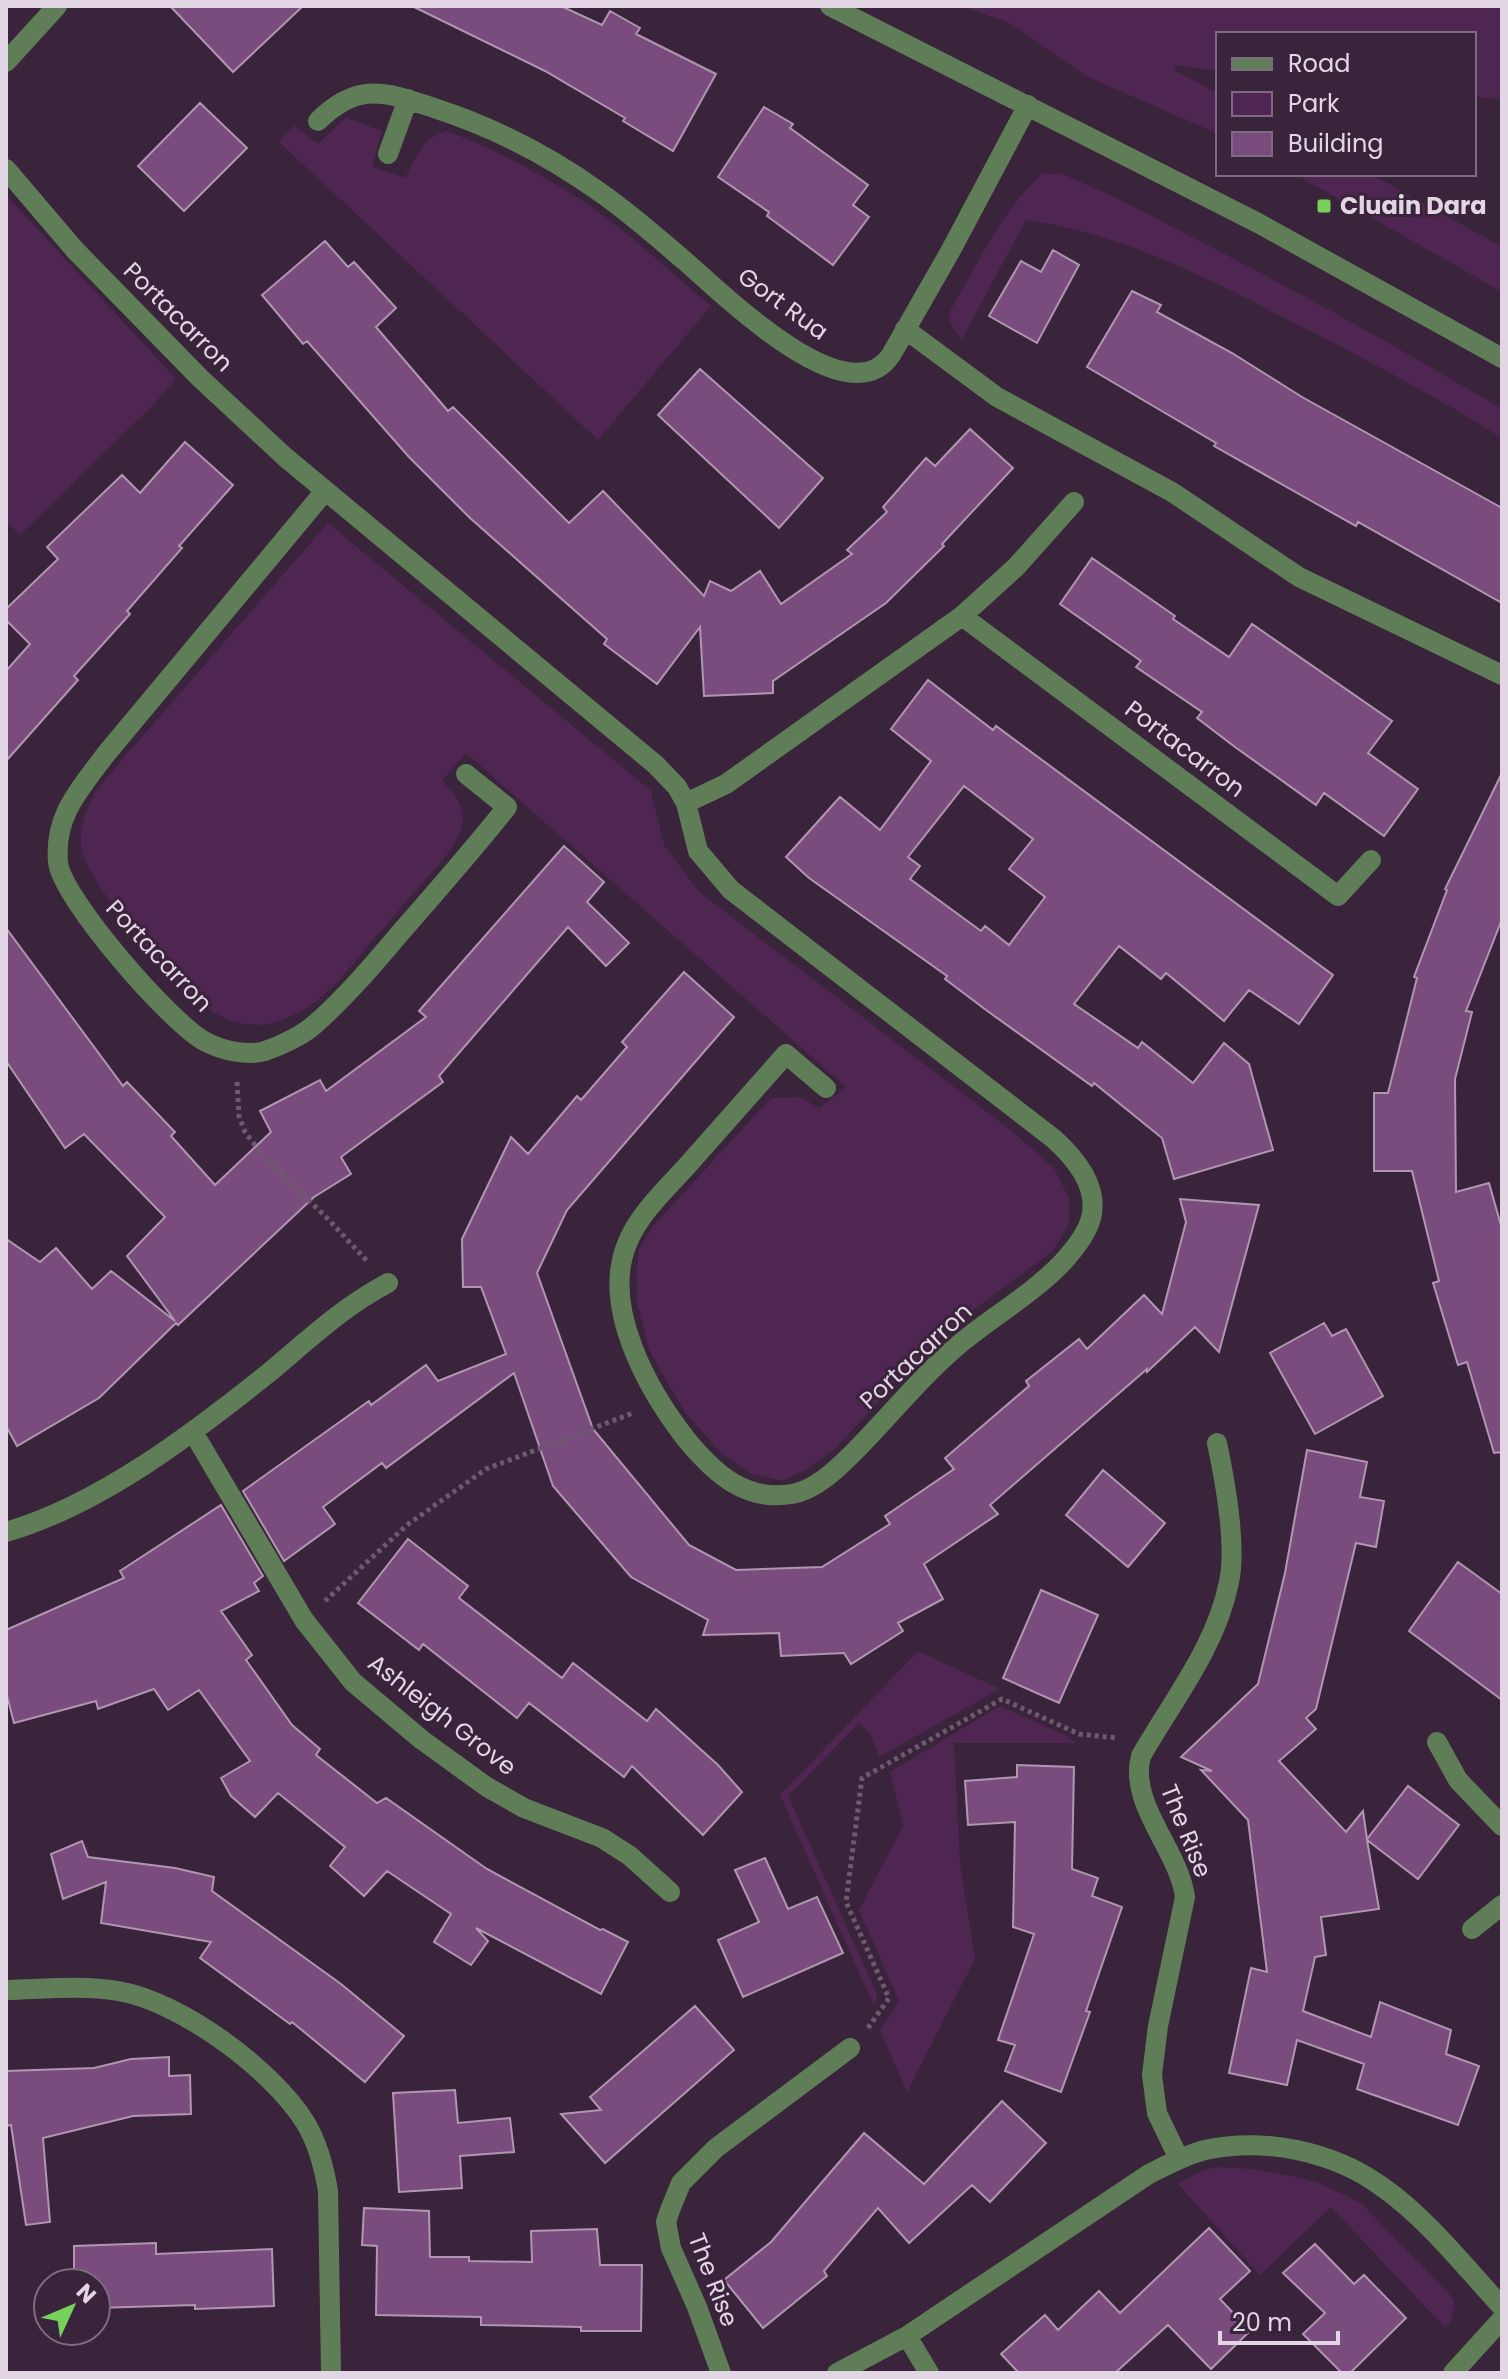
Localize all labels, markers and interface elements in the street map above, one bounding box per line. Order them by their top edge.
legend [1216,32,1476,176]
text: Road [1288,47,1350,80]
text: Park [1288,87,1340,120]
text: Building [1288,127,1384,160]
place label: Cluain Dara [1340,189,1487,222]
marker: Cluain Dara [1315,197,1333,215]
street label: Portacarron [116,255,240,379]
street label: Gort Rua [731,260,835,348]
street label: Portacarron [1118,693,1252,805]
street label: Portacarron [99,892,220,1019]
street label: Portacarron [852,1295,979,1416]
street label: Ashleigh Grove [361,1646,523,1783]
street label: The Rise [1153,1779,1220,1882]
street label: The Rise [681,2228,746,2331]
north arrow [32,2267,112,2347]
text: N [69,2277,103,2310]
scale bar [1220,2295,1338,2345]
text: 20 m [1232,2306,1292,2339]

